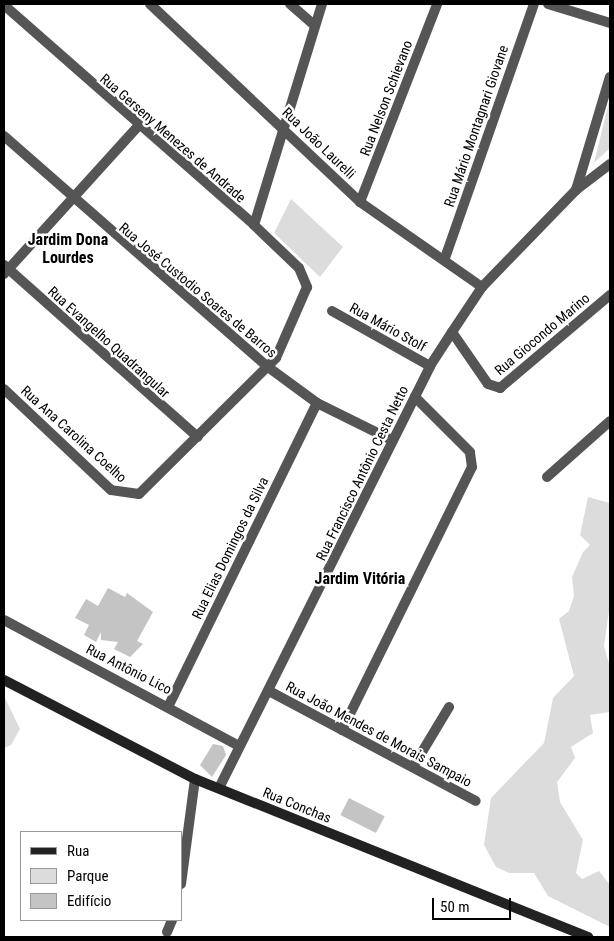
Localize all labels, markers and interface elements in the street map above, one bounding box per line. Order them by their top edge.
street label: Rua Nelson Schievano [356,38,416,158]
street label: Rua Mário Montagnari Giovane [440,43,512,209]
street label: Rua Gerseny Menezes de Andrade [97,70,249,206]
street label: Rua João Laurelli [279,104,359,182]
street label: Rua José Custodio Soares de Barros [116,219,280,361]
district label: Jardim Dona Lourdes [28,230,108,268]
street label: Rua Evangelho Quadrangular [45,283,173,401]
street label: Rua Giocondo Marino [491,289,593,379]
street label: Rua Mário Stolf [347,299,429,355]
street label: Rua Ana Carolina Coelho [18,382,130,486]
street label: Rua Francisco Antônio Cesta Netto [312,383,412,563]
street label: Rua Elias Domingos da Silva [188,474,272,622]
district label: Jardim Vitória [315,569,405,589]
street label: Rua Antônio Lico [83,640,175,698]
street label: Rua João Mendes de Morais Sampaio [283,678,475,790]
street label: Rua Conchas [260,784,334,826]
legend [20,831,182,921]
text: Rua [67,842,89,860]
text: Parque [67,867,109,885]
scale bar [434,888,513,920]
text: Edifício [67,892,111,910]
text: 50 m [440,898,470,916]

